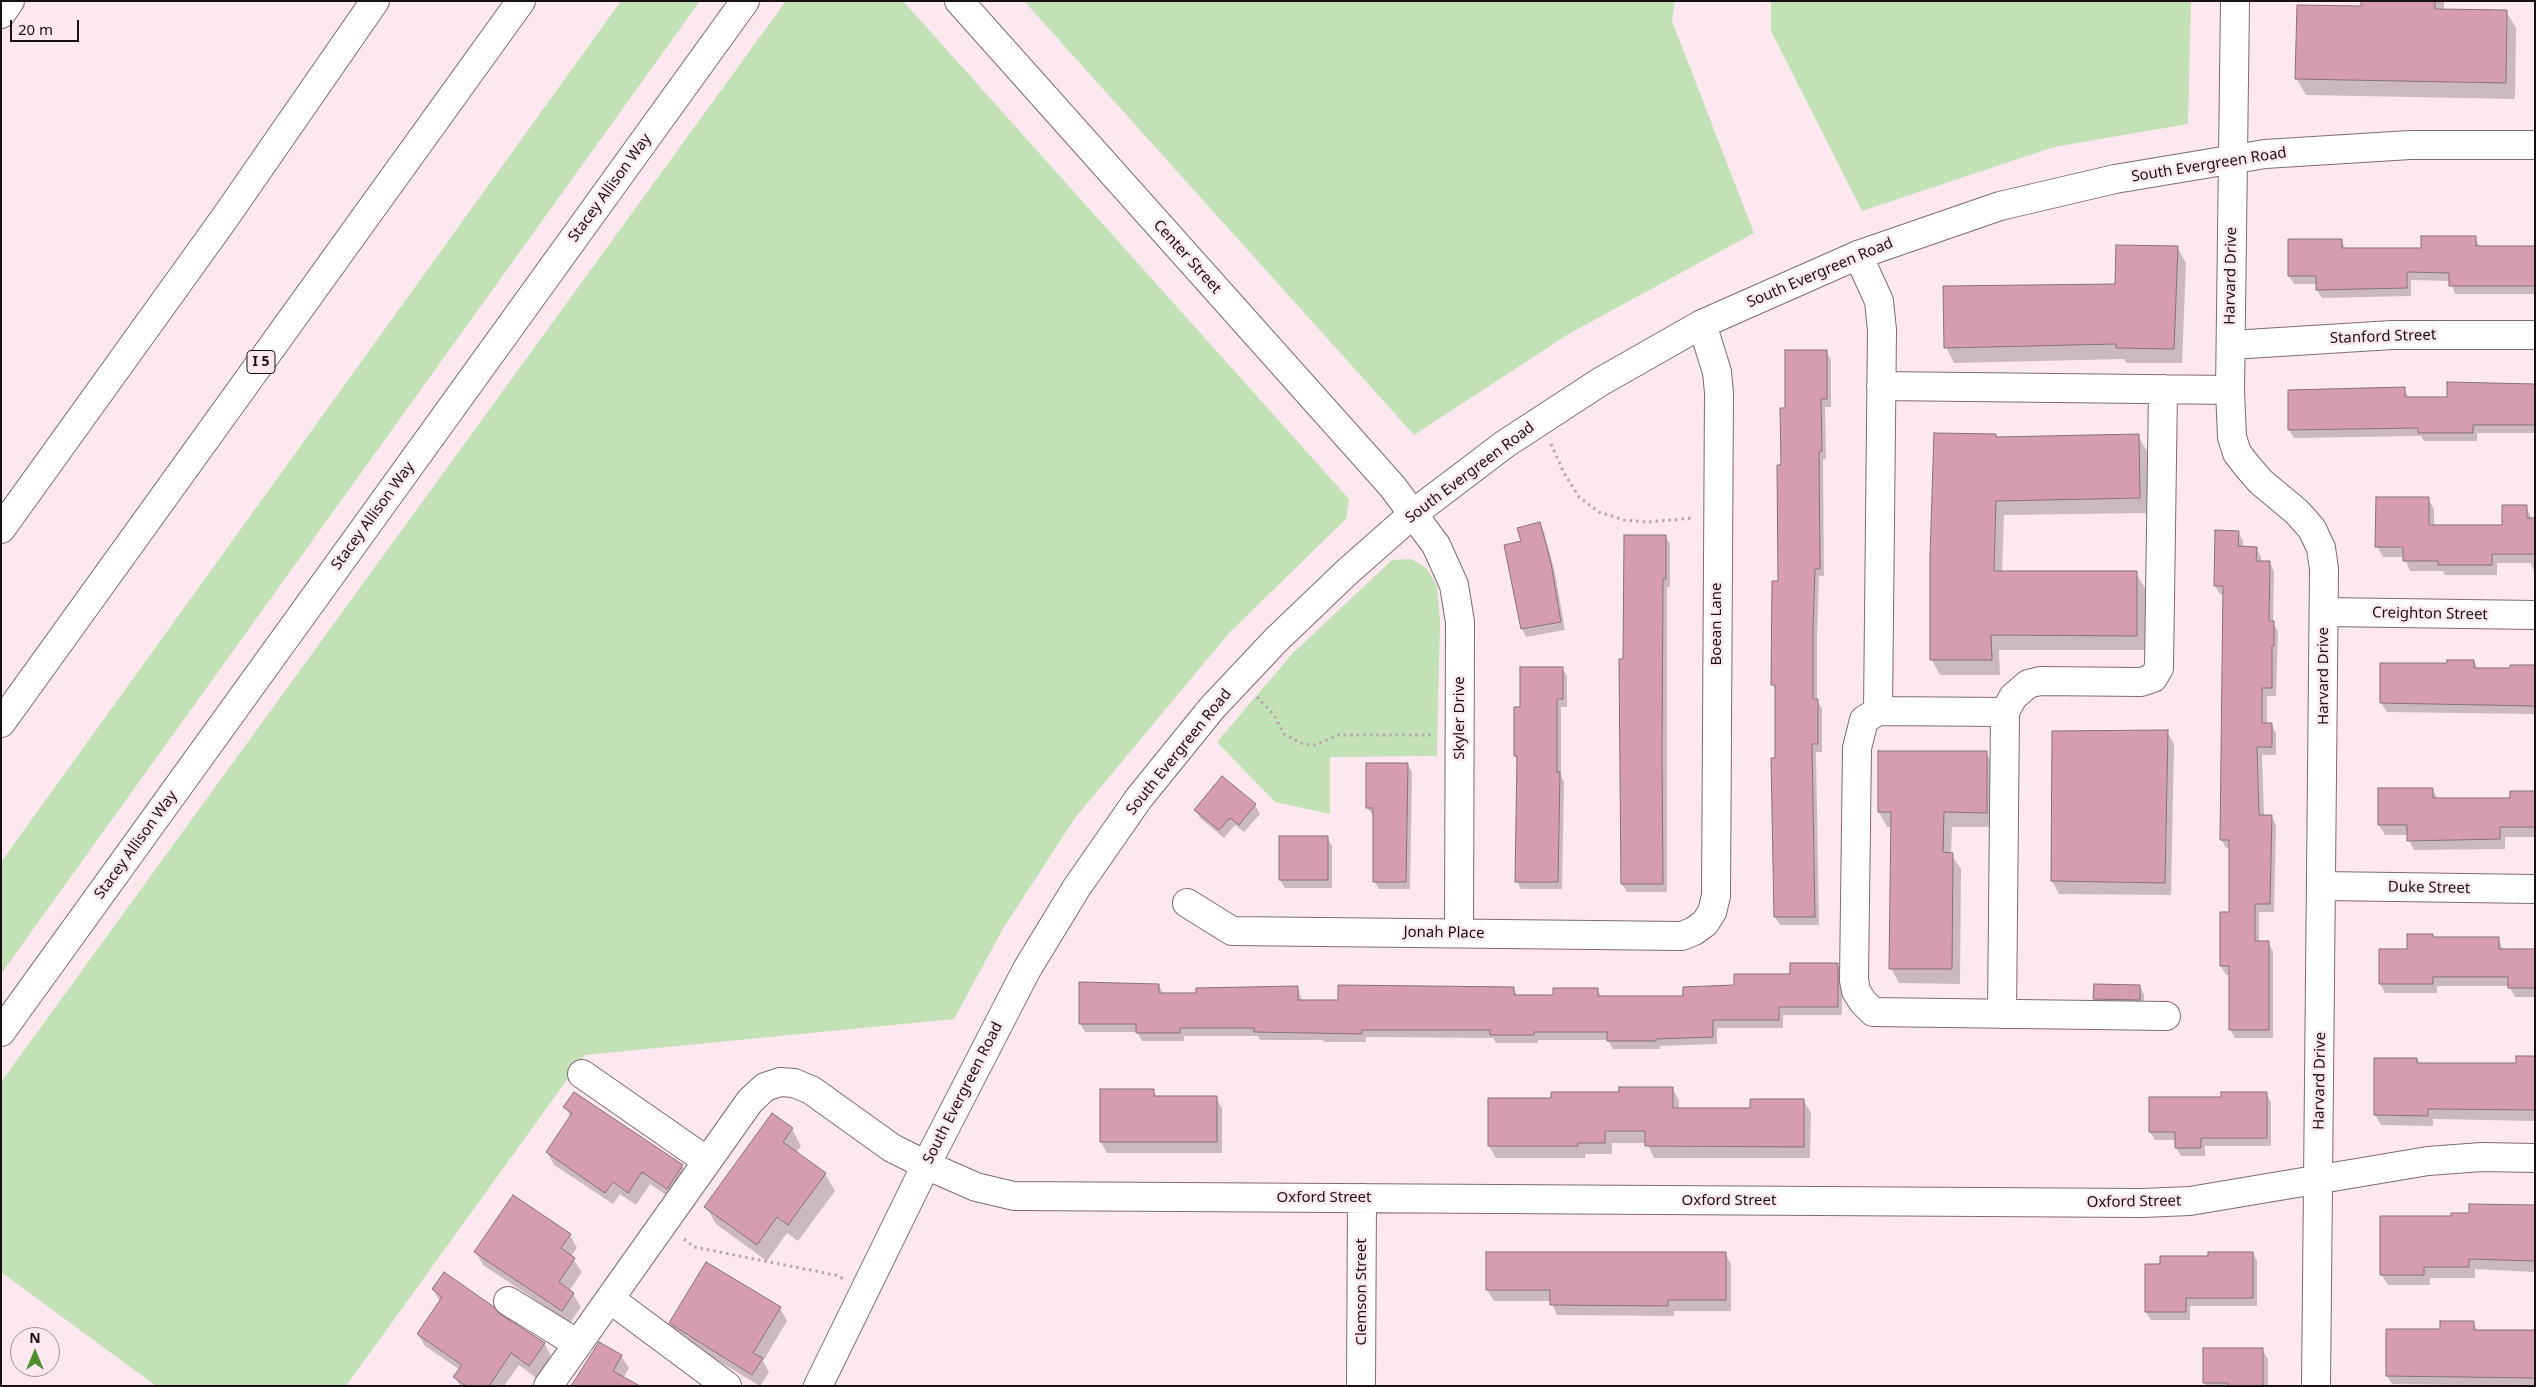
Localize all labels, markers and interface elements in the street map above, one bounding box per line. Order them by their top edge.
scale bar [12,10,81,42]
text: 20 m [18,19,53,39]
street label: Stacey Allison Way [565,130,655,246]
street label: South Evergreen Road [2130,144,2288,186]
street label: Center Street [1149,216,1225,298]
street label: Harvard Drive [2221,227,2241,325]
street label: South Evergreen Road [1744,234,1896,312]
street label: Stanford Street [2329,326,2437,348]
road number: I 5 [247,351,275,374]
street label: South Evergreen Road [1402,419,1538,527]
street label: Stacey Allison Way [328,458,418,574]
street label: Boean Lane [1708,583,1726,665]
street label: Creighton Street [2372,604,2488,624]
street label: Harvard Drive [2315,627,2333,725]
street label: Skyler Drive [1451,676,1469,760]
street label: South Evergreen Road [1123,685,1235,819]
street label: Stacey Allison Way [91,787,181,903]
street label: Duke Street [2388,878,2470,898]
street label: Jonah Place [1403,923,1485,943]
street label: South Evergreen Road [919,1019,1007,1167]
street label: Harvard Drive [2310,1032,2330,1130]
street label: Oxford Street [1277,1189,1371,1207]
street label: Oxford Street [1682,1192,1776,1210]
street label: Oxford Street [2086,1192,2182,1212]
street label: Clemson Street [1353,1238,1371,1346]
north arrow [10,1327,60,1377]
text: N [29,1328,41,1347]

